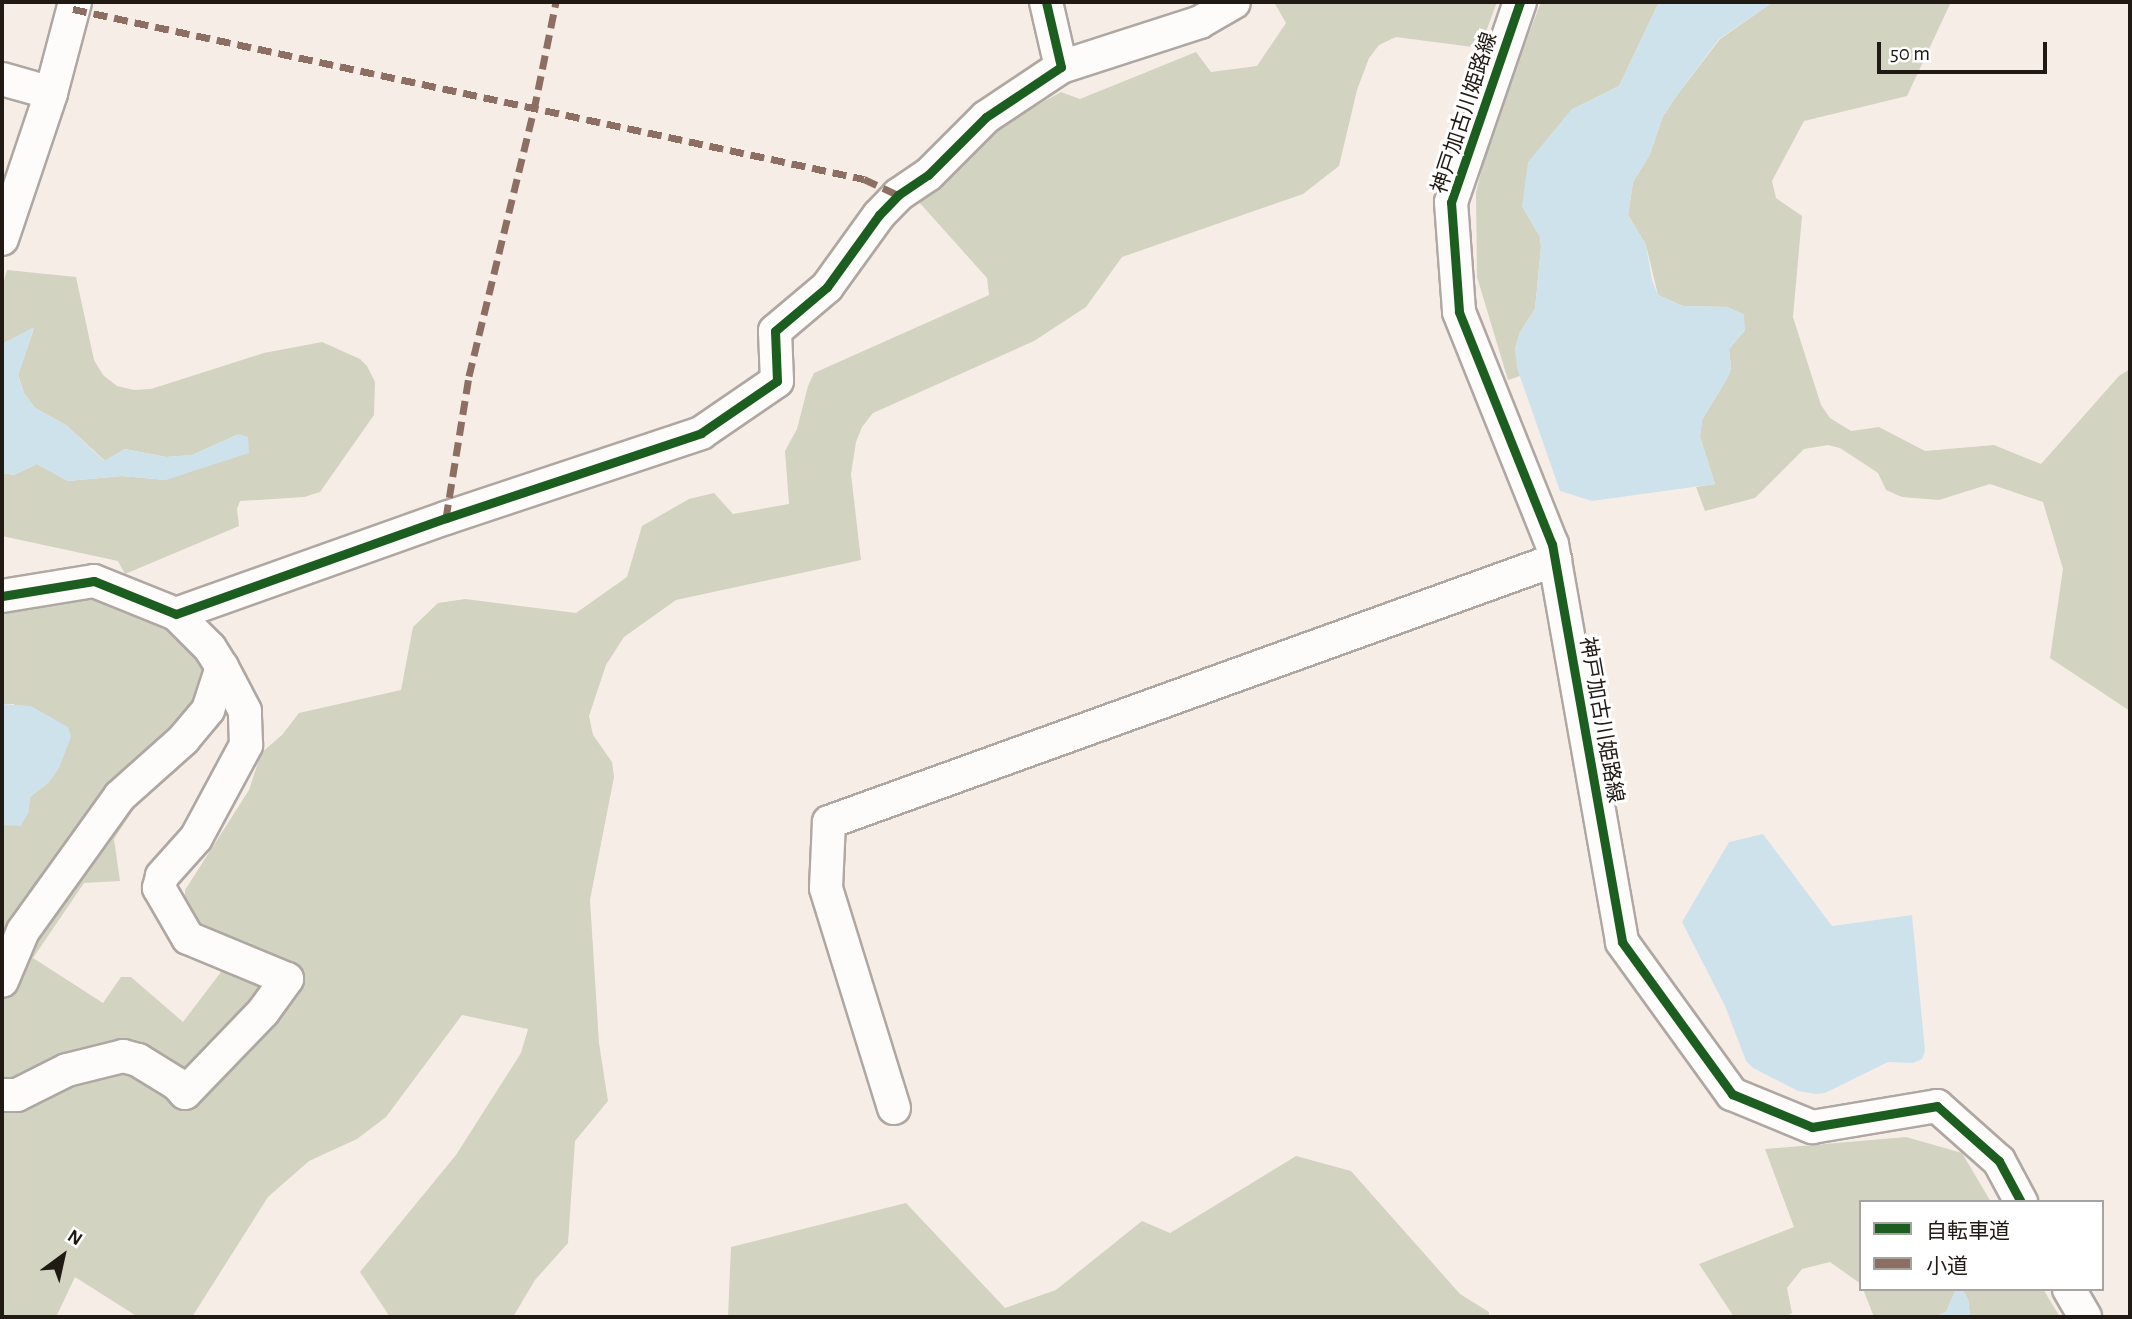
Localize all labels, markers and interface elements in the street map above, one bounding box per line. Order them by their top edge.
scale bar [1880,28,2050,72]
street label: 神戸加古川姫路線 [1427,29,1503,197]
text: 50 m [1890,43,1930,64]
street label: 神戸加古川姫路線 [1574,635,1628,805]
legend [1859,1200,2104,1291]
north arrow [28,1221,98,1291]
text: 自転車道 [1926,1221,2010,1242]
text: N [64,1226,85,1250]
text: 小道 [1926,1256,1968,1277]

